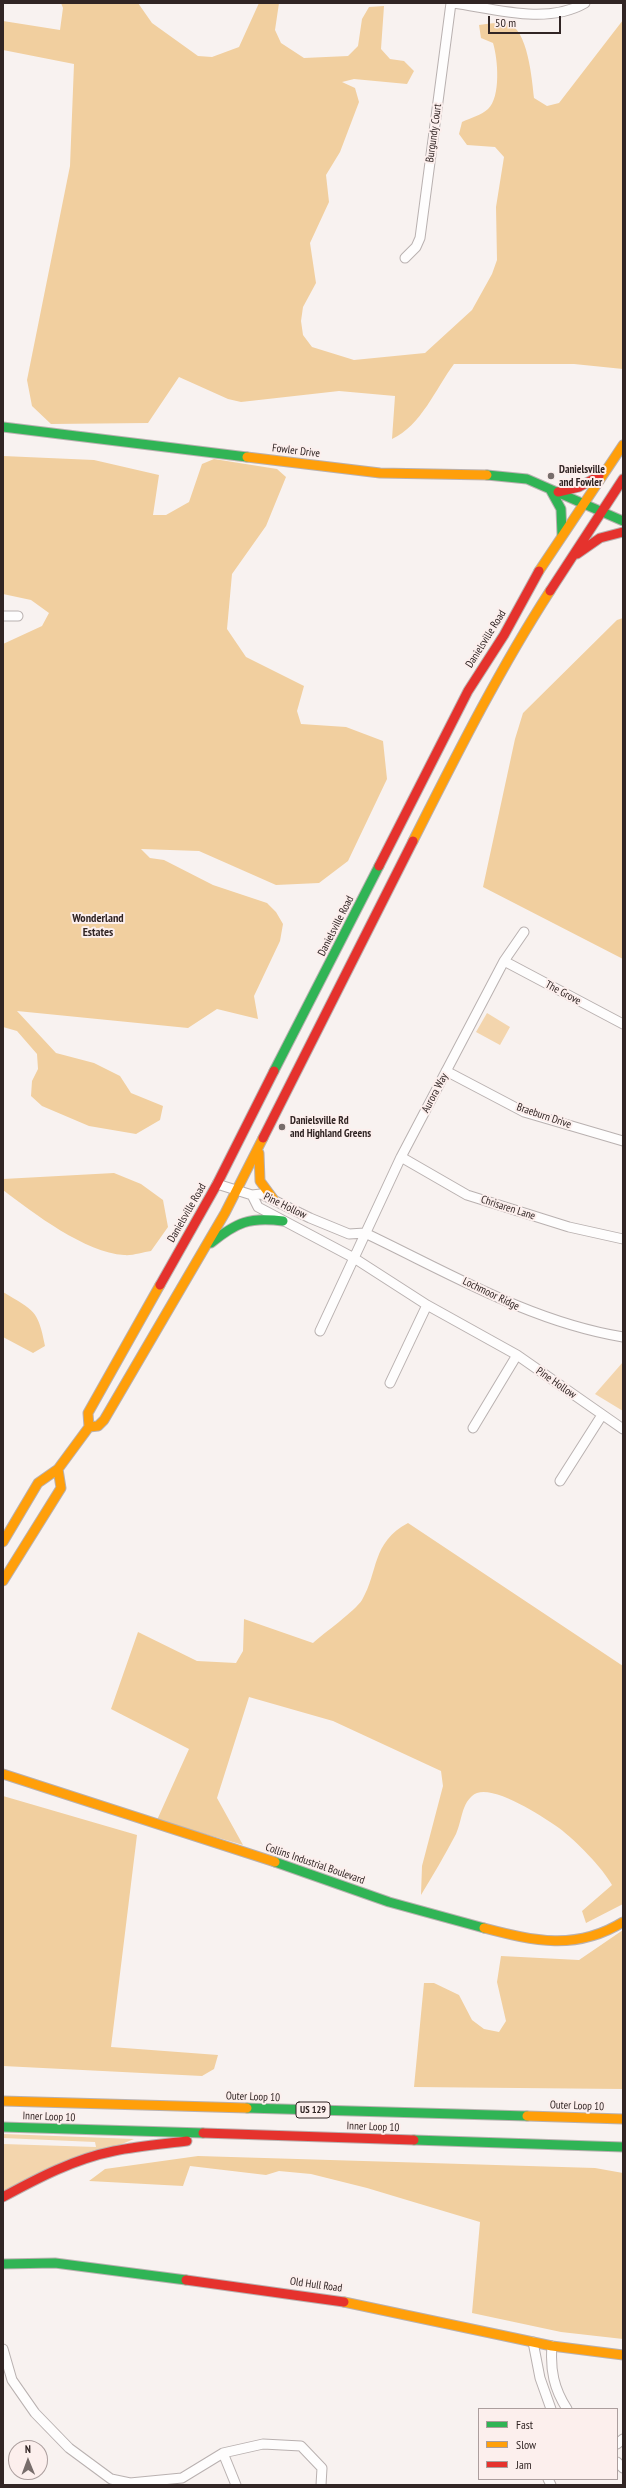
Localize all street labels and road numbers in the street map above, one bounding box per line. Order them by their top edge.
street label: Burgundy Court [423,103,445,163]
street label: Fowler Drive [271,442,321,460]
street label: Danielsville Road [463,608,509,670]
street label: Danielsville Road [315,894,357,958]
street label: The Grove [543,978,583,1008]
street label: Aurora Way [419,1071,451,1115]
street label: Braeburn Drive [515,1101,573,1131]
street label: Danielsville Road [165,1181,209,1245]
street label: Pine Hollow [261,1190,309,1222]
street label: Chrisaren Lane [479,1193,537,1223]
street label: Lochmoor Ridge [461,1275,521,1313]
street label: Pine Hollow [533,1364,579,1402]
street label: Collins Industrial Boulevard [264,1841,366,1887]
street label: Outer Loop 10 [226,2089,280,2105]
street label: Outer Loop 10 [550,2098,604,2114]
road number: US 129 [296,2102,330,2118]
street label: Inner Loop 10 [22,2109,76,2125]
street label: Inner Loop 10 [346,2119,400,2135]
street label: Old Hull Road [289,2275,343,2295]

